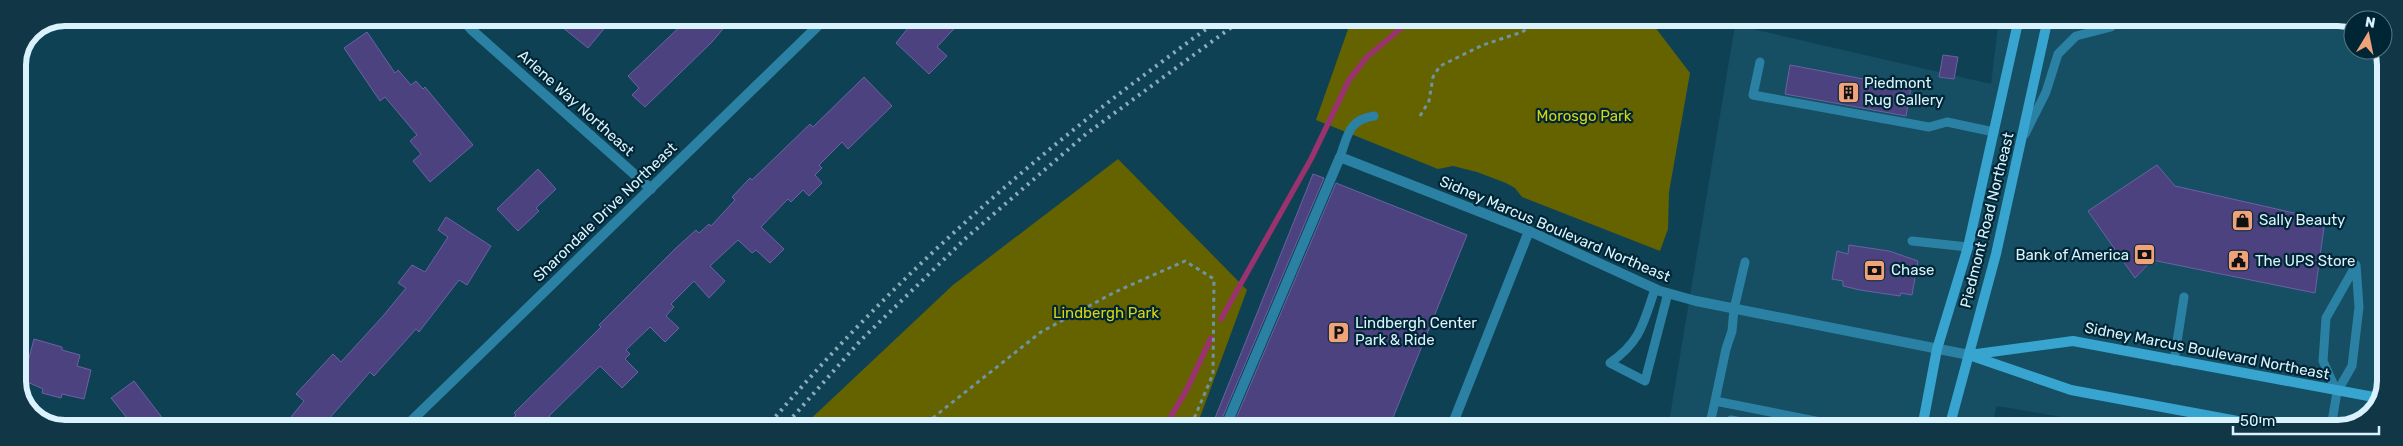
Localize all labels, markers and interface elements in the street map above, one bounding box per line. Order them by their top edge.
north arrow [2343,10,2393,60]
text: N [2364,13,2377,32]
street label: Arlene Way Northeast [514,46,638,160]
place label: Piedmont Rug Gallery [1864,74,1944,109]
building icon: Piedmont Rug Gallery [1836,80,1860,104]
park label: Morosgo Park [1537,107,1632,125]
street label: Piedmont Road Northeast [1956,130,2018,310]
street label: Sharondale Drive Northeast [529,139,681,285]
street label: Sidney Marcus Boulevard Northeast [1437,172,1673,286]
shop icon: Sally Beauty [2231,208,2255,232]
place label: Sally Beauty [2259,211,2345,229]
bank icon: Bank of America [2133,243,2157,267]
place label: Bank of America [2015,246,2129,264]
public building icon: The UPS Store [2227,249,2251,273]
place label: The UPS Store [2255,252,2356,270]
bank icon: Chase [1863,258,1887,282]
place label: Chase [1891,261,1934,279]
park label: Lindbergh Park [1053,304,1159,322]
place label: Lindbergh Center Park & Ride [1355,314,1477,349]
street label: Sidney Marcus Boulevard Northeast [2083,318,2331,384]
parking icon: Lindbergh Center Park & Ride [1327,320,1351,344]
scale bar [2233,404,2379,436]
text: 50 m [2240,412,2275,430]

